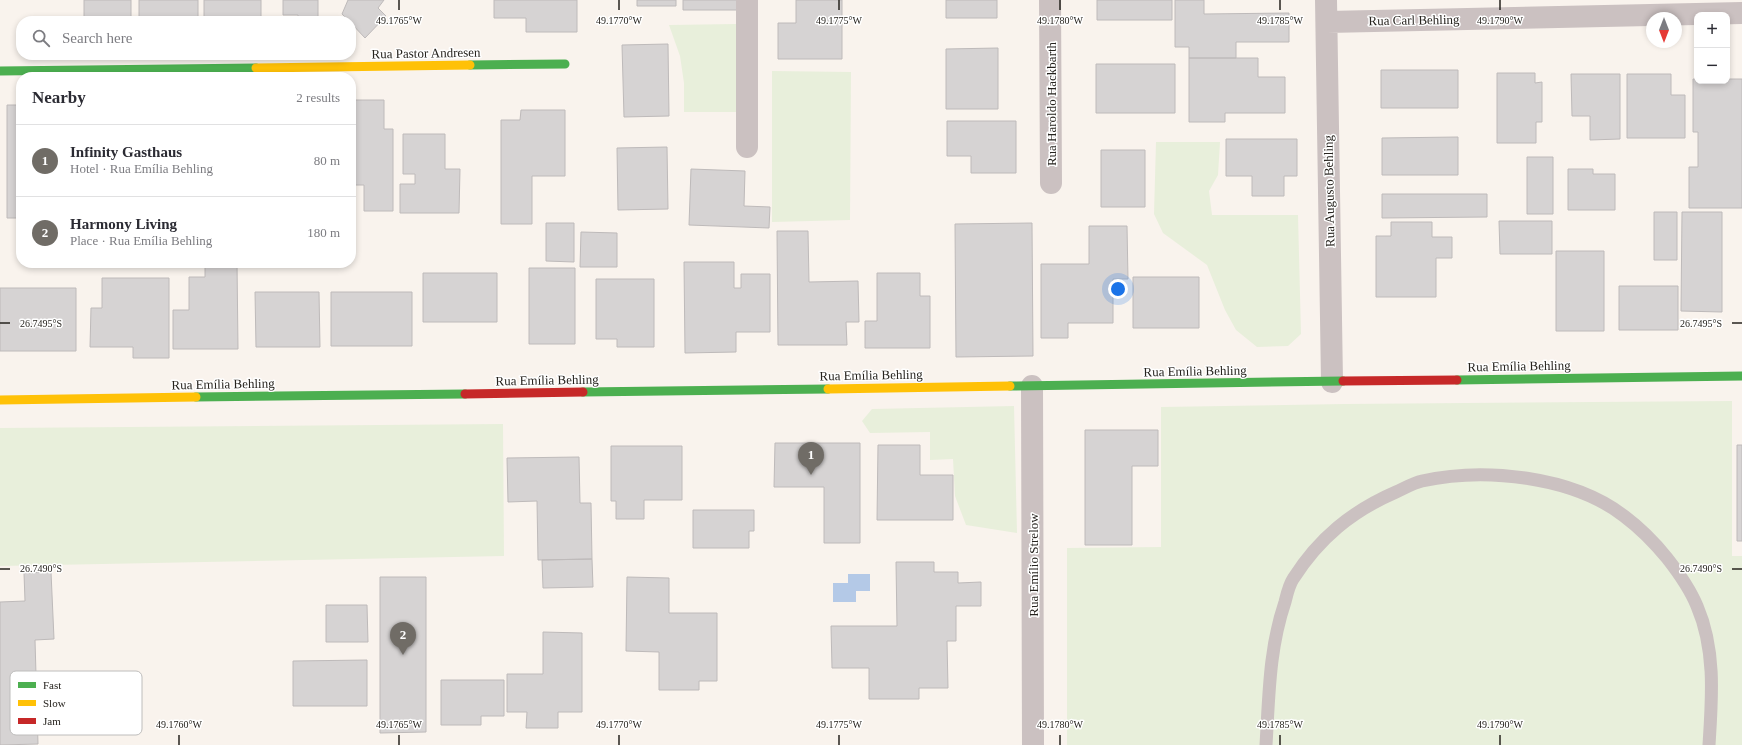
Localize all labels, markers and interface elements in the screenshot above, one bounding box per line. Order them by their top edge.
street label: Rua Carl Behling [1368,12,1460,28]
north arrow [1646,12,1682,48]
map controls [1694,12,1730,84]
button: + [1694,12,1730,48]
text: 49.1765°W [376,15,423,26]
text: 49.1770°W [596,15,643,26]
text: 49.1775°W [816,15,863,26]
text: 49.1780°W [1037,15,1084,26]
text: 49.1785°W [1257,15,1304,26]
text: 49.1790°W [1477,15,1524,26]
search box [16,16,356,60]
icon: search [30,27,52,49]
text: Search here [62,30,132,46]
street label: Rua Haroldo Hackbarth [1044,41,1059,166]
street label: Rua Pastor Andresen [371,45,481,61]
button: − [1694,48,1730,84]
text: Nearby [32,88,86,107]
text: 2 results [296,90,340,105]
street label: Rua Augusto Behling [1321,134,1337,247]
text: Infinity Gasthaus [70,144,182,160]
text: 1 [42,153,48,168]
text: 80 m [314,153,340,168]
text: Hotel · Rua Emília Behling [70,161,213,176]
text: Harmony Living [70,216,177,232]
text: 2 [42,225,48,240]
text: 180 m [307,225,340,240]
text: Place · Rua Emília Behling [70,233,212,248]
your location [1108,279,1128,299]
text: 26.7495°S [20,318,62,329]
text: 26.7495°S [1680,318,1722,329]
street label: Rua Emília Behling [1467,358,1571,374]
street label: Rua Emília Behling [1143,363,1247,379]
street label: Rua Emília Behling [819,367,923,383]
street label: Rua Emília Behling [495,372,599,388]
street label: Rua Emília Behling [171,376,275,392]
pin: 1 [798,442,824,475]
street label: Rua Emílio Strelow [1026,513,1041,617]
text: 26.7490°S [20,563,62,574]
text: 26.7490°S [1680,563,1722,574]
pin: 2 [390,622,416,655]
legend [10,671,142,735]
text: Fast [43,679,61,691]
text: Slow [43,697,66,709]
text: Jam [43,715,61,727]
text: 49.1760°W [156,719,203,730]
text: 49.1765°W [376,719,423,730]
text: 49.1770°W [596,719,643,730]
text: 49.1775°W [816,719,863,730]
text: 49.1780°W [1037,719,1084,730]
text: 49.1785°W [1257,719,1304,730]
text: 49.1790°W [1477,719,1524,730]

